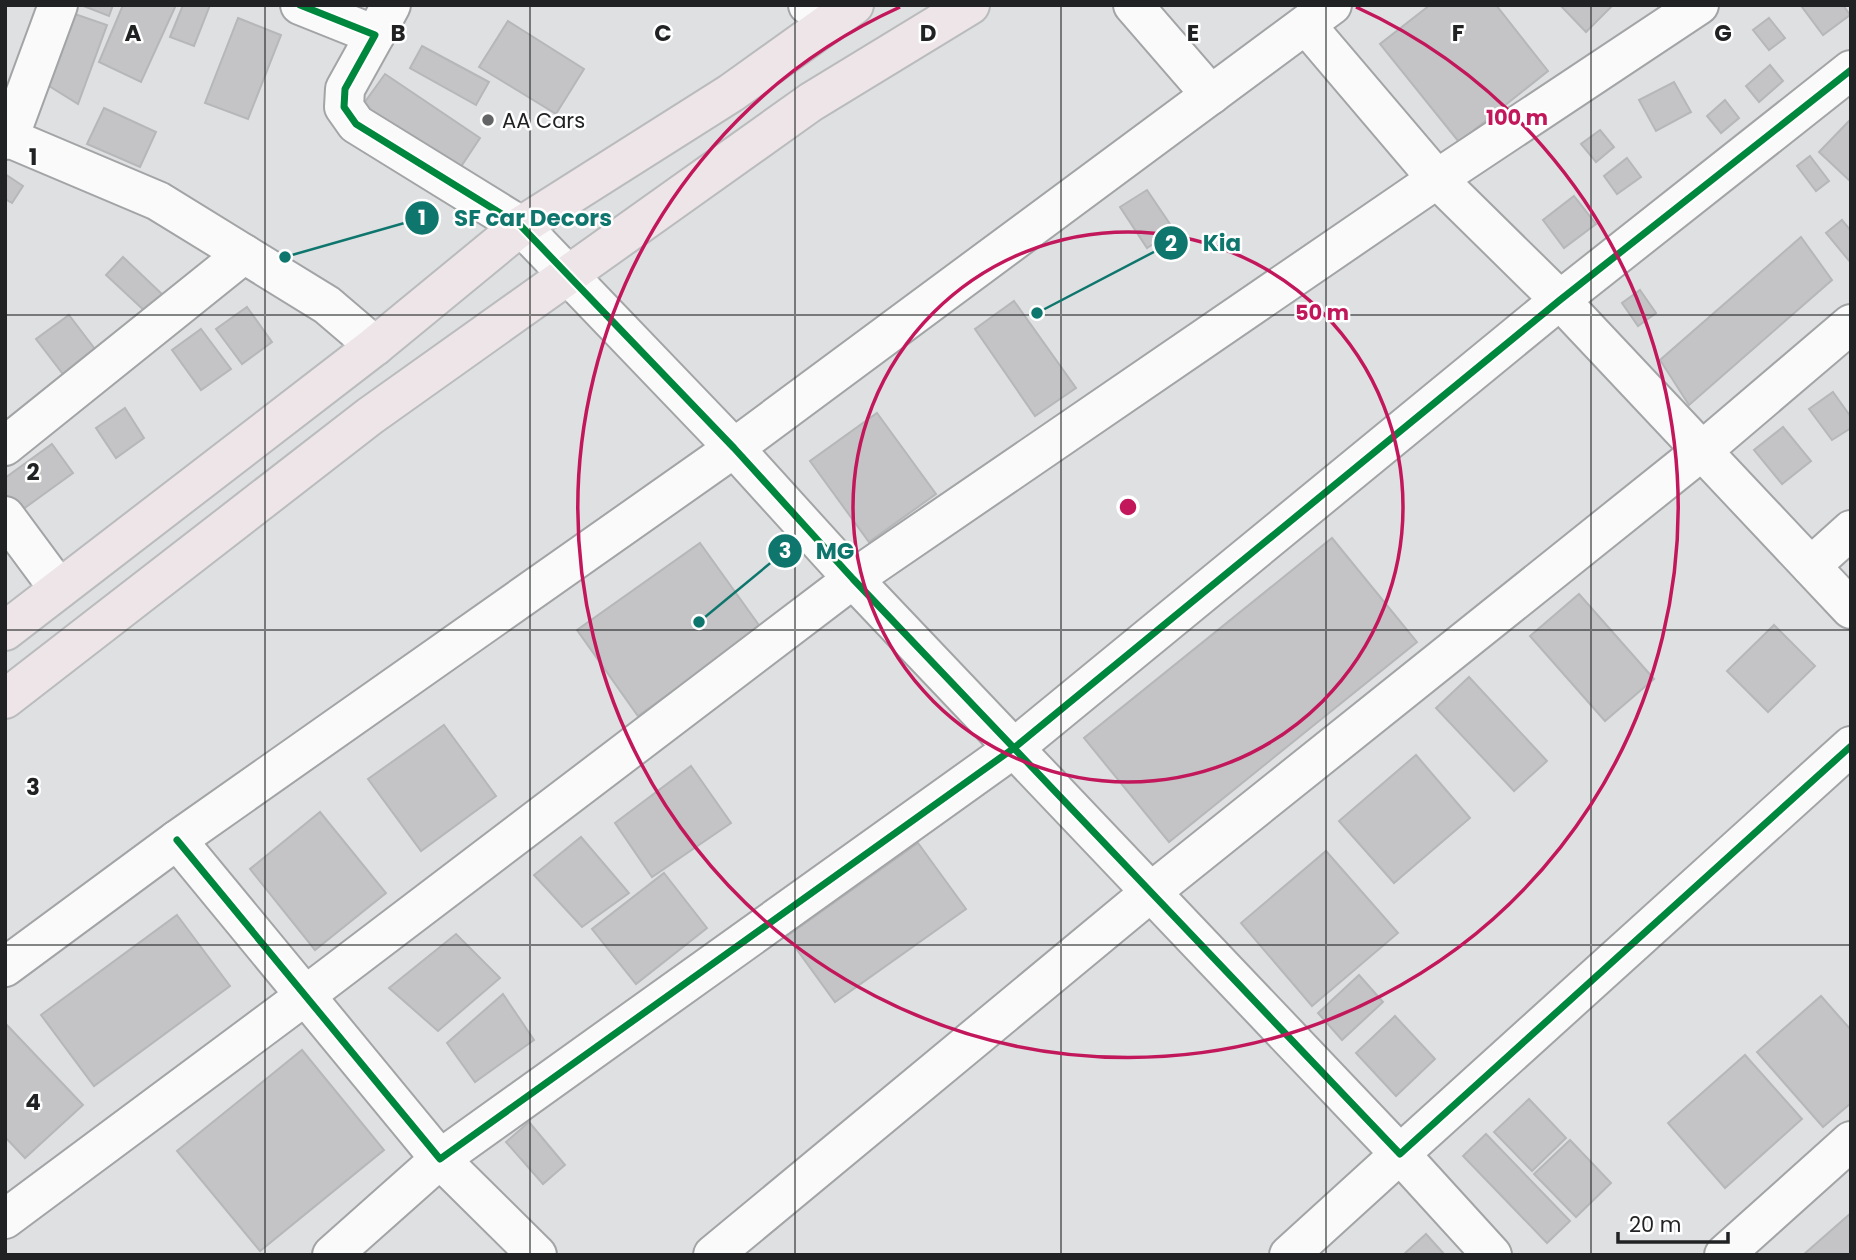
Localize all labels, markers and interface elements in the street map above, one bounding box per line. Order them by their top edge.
text: A [125,17,142,49]
text: B [390,17,406,49]
text: C [654,17,672,49]
text: D [920,17,936,49]
text: E [1187,17,1199,49]
text: F [1452,17,1464,49]
text: G [1714,17,1732,49]
text: 100 m [1486,103,1548,132]
place label: AA Cars [502,106,585,135]
marker: AA Cars [480,112,496,128]
text: 1 [29,141,37,173]
callout: SF car Decors [405,196,626,240]
text: SF car Decors [454,202,612,234]
text: 1 [418,203,426,232]
callout: Kia [1153,221,1255,265]
text: Kia [1203,227,1241,259]
text: 2 [1165,229,1177,258]
text: 50 m [1295,298,1349,327]
text: 2 [26,456,40,488]
centre of rings [1116,495,1140,519]
callout: MG [767,529,869,573]
text: MG [816,535,854,567]
text: 3 [779,536,791,565]
text: 3 [26,771,40,803]
text: 4 [25,1086,41,1118]
scale bar [1618,1200,1728,1244]
text: 20 m [1629,1210,1682,1239]

